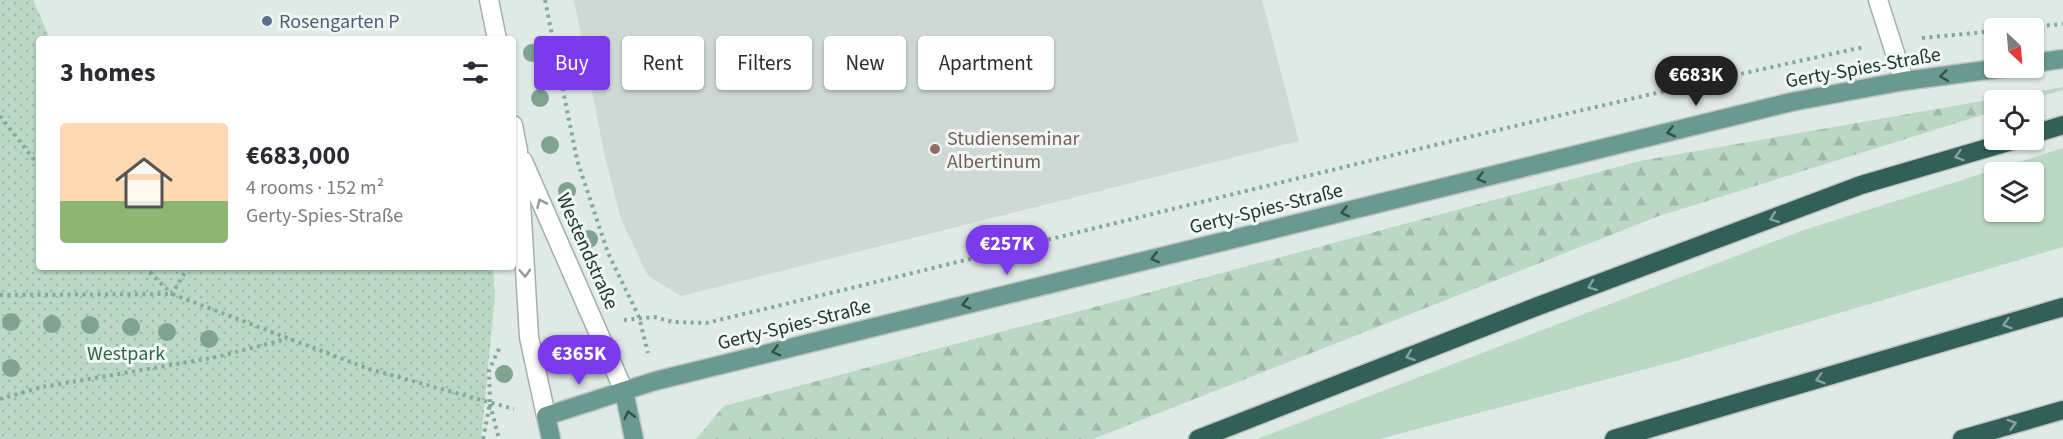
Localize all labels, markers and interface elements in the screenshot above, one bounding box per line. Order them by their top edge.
place label: Rosengarten P [279,8,400,36]
marker: Rosengarten P [260,14,274,28]
north arrow [1984,18,2044,78]
map controls [1984,18,2044,222]
chip: Buy [534,36,610,90]
chip: Rent [622,36,704,90]
chip: Filters [716,36,812,90]
chip: New [824,36,906,90]
chip: Apartment [918,36,1054,90]
street label: Gerty-Spies-Straße [1783,41,1943,95]
text: 3 homes [60,54,155,91]
icon: filters [459,56,492,89]
pin: €683K [1654,56,1738,107]
text: €683K [1669,61,1723,89]
one-way arrow [1939,69,1948,81]
button: locate [1984,90,2044,150]
one-way arrow [1666,124,1676,137]
place label: Studienseminar Albertinum [947,125,1080,176]
text: €683,000 [246,137,350,174]
marker: Studienseminar Albertinum [928,142,942,156]
icon: home [108,147,180,219]
one-way arrow [1954,149,1965,161]
button: layers [1984,162,2044,222]
one-way arrow [1476,171,1486,184]
text: 4 rooms · 152 m² [246,174,384,202]
street label: Gerty-Spies-Straße [1187,176,1346,242]
street label: Westendstraße [549,189,625,314]
one-way arrow [536,198,548,209]
text: Gerty-Spies-Straße [246,202,403,230]
one-way arrow [1340,204,1350,217]
one-way arrow [1769,210,1780,223]
pin: €257K [965,225,1049,276]
text: €257K [980,230,1034,258]
one-way arrow [1150,251,1160,264]
one-way arrow [518,268,531,277]
one-way arrow [1587,279,1598,291]
street label: Gerty-Spies-Straße [715,292,874,358]
one-way arrow [961,297,971,310]
one-way arrow [2002,317,2013,329]
pin: €365K [537,335,621,386]
park label: Westpark [87,340,165,368]
text: €365K [552,340,606,368]
one-way arrow [772,343,782,356]
one-way arrow [1405,349,1416,361]
one-way arrow [1815,372,1826,384]
one-way arrow [623,410,636,420]
one-way arrow [2007,419,2017,432]

